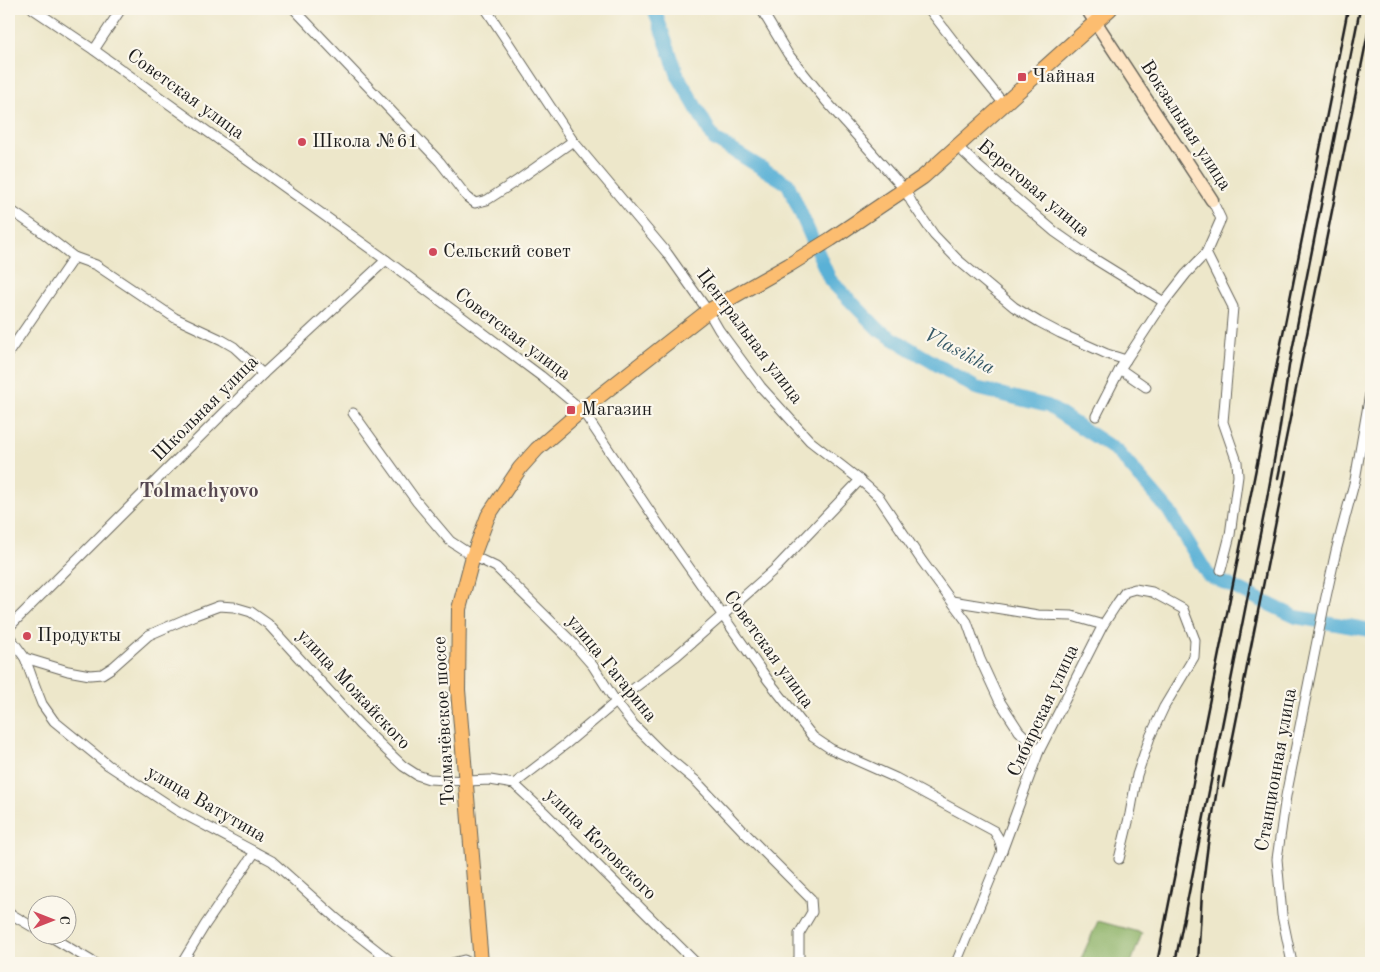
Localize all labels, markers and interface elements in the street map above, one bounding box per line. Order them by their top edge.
street label: Советская улица [123,46,248,144]
street label: Вокзальная улица [1136,58,1234,195]
place label: Чайная [1032,68,1095,87]
marker: Чайная [1016,71,1028,83]
place label: Школа №61 [312,133,419,152]
marker: Школа №61 [296,136,308,148]
street label: Береговая улица [973,137,1093,242]
place label: Сельский совет [443,243,571,262]
marker: Сельский совет [427,246,439,258]
street label: Центральная улица [692,266,806,409]
street label: Советская улица [450,285,574,385]
water label: Vlasikha [920,325,998,379]
street label: Школьная улица [149,352,263,466]
place label: Магазин [581,401,652,420]
marker: Магазин [565,404,577,416]
district label: Tolmachyovo [139,481,259,502]
street label: Советская улица [719,588,817,713]
street label: улица Гагарина [562,612,660,727]
street label: улица Можайского [293,626,413,754]
place label: Продукты [37,627,121,646]
marker: Продукты [21,630,33,642]
street label: Толмачёвское шоссе [431,636,459,806]
street label: Сибирская улица [1005,641,1083,780]
street label: Станционная улица [1253,686,1301,853]
street label: улица Ватутина [143,763,269,847]
street label: улица Котовского [541,786,659,904]
north arrow [28,894,78,944]
text: С [57,915,71,925]

